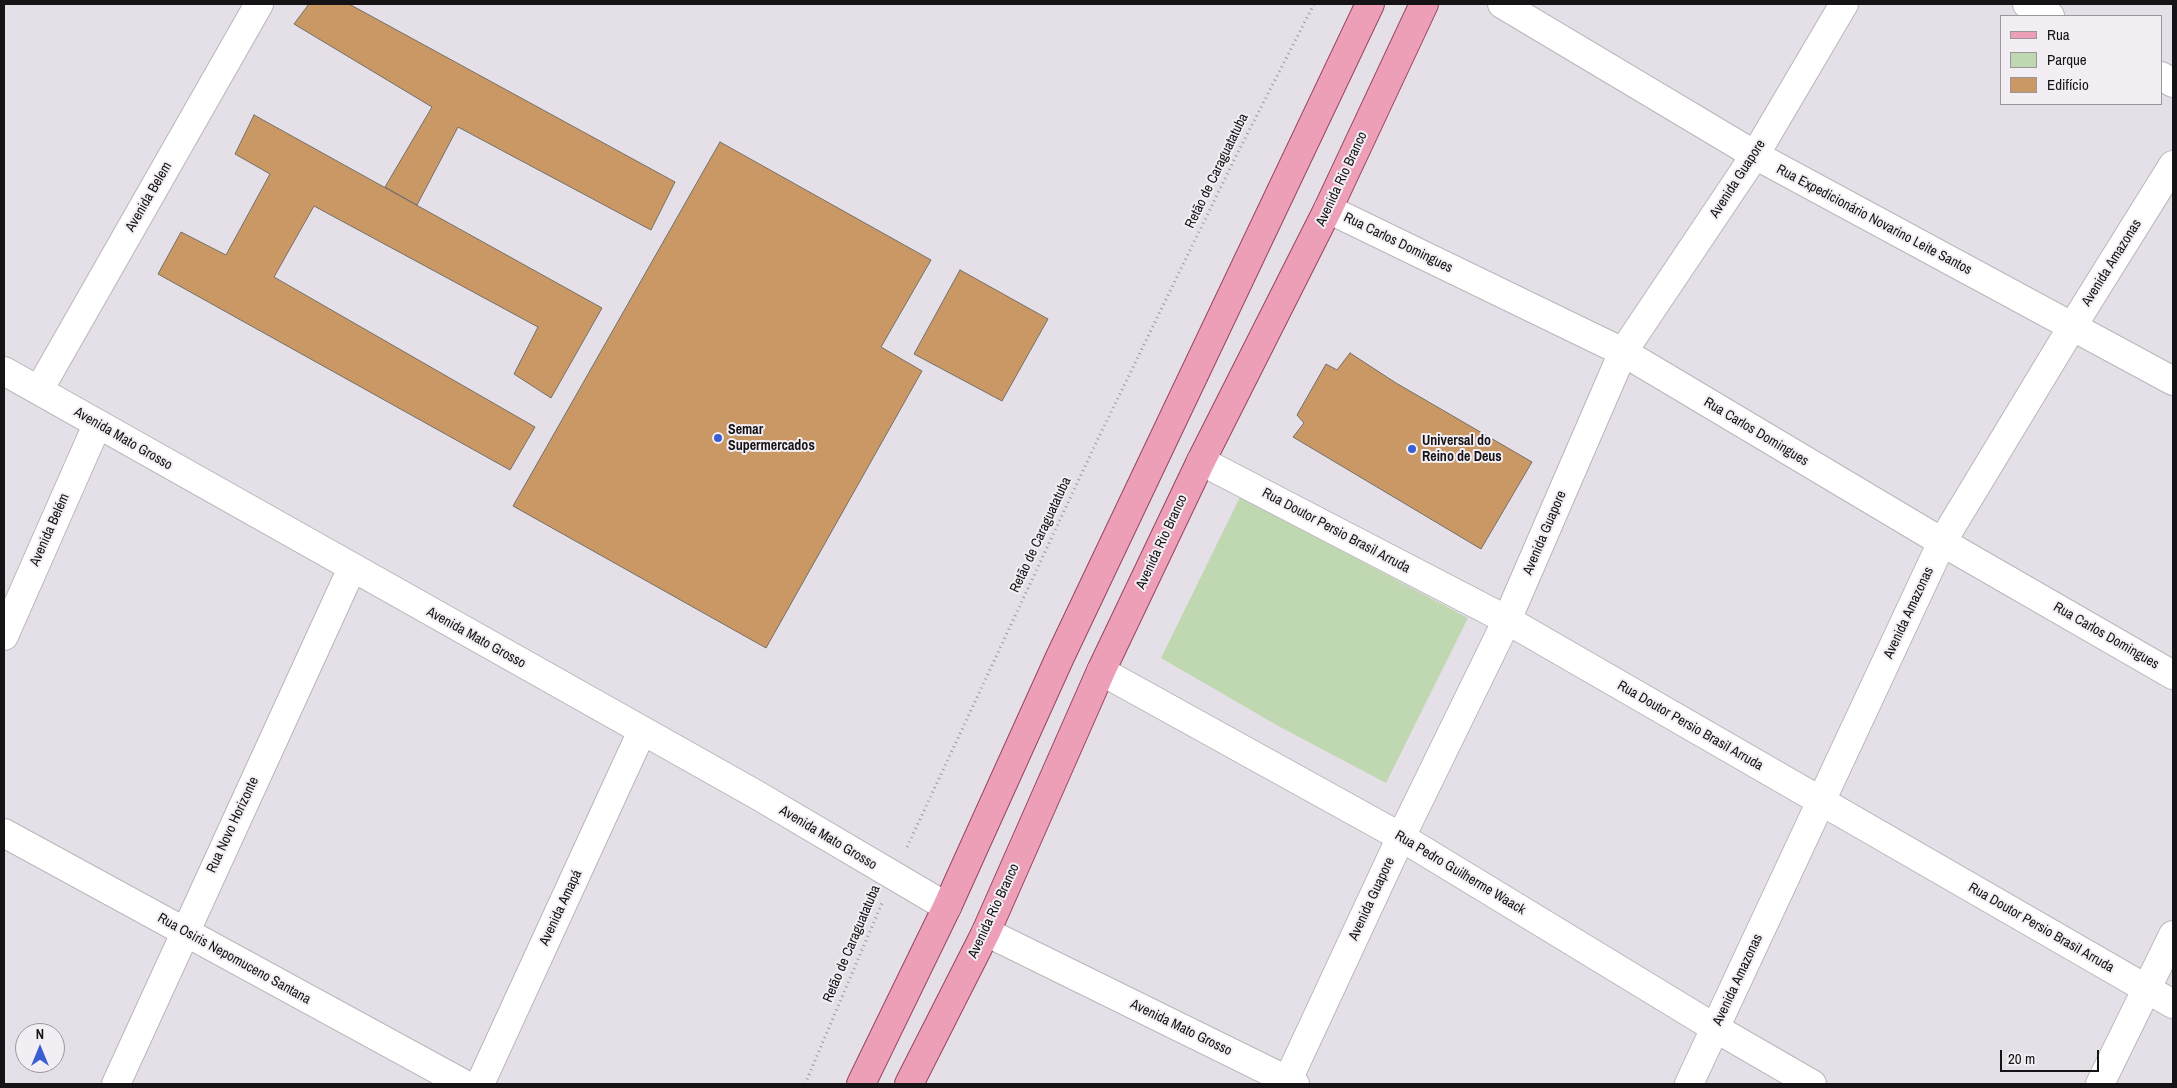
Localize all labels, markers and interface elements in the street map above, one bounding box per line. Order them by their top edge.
legend [2000,15,2162,105]
text: Rua [2047,24,2070,45]
text: Parque [2047,49,2087,70]
text: Edifício [2047,74,2089,95]
street label: Retão de Caraguatatuba [1182,111,1252,231]
street label: Avenida Rio Branco [1313,129,1371,229]
street label: Avenida Guapore [1707,137,1769,221]
street label: Avenida Belem [122,159,176,235]
street label: Rua Expedicionário Novarino Leite Santos [1773,161,1975,279]
street label: Rua Carlos Domingues [1341,209,1455,277]
street label: Avenida Amazonas [2079,216,2145,310]
street label: Rua Carlos Domingues [1701,394,1811,470]
street label: Avenida Mato Grosso [71,404,175,474]
place label: Semar Supermercados [728,422,815,454]
marker: Semar Supermercados [712,432,724,444]
place label: Universal do Reino de Deus [1422,433,1502,466]
marker: Universal do Reino de Deus [1406,443,1418,455]
street label: Retão de Caraguatatuba [1007,474,1075,596]
street label: Rua Doutor Persio Brasil Arruda [1259,485,1413,577]
street label: Avenida Guapore [1520,488,1570,578]
street label: Avenida Belém [27,491,73,569]
street label: Avenida Rio Branco [1133,492,1191,592]
street label: Avenida Amazonas [1880,564,1938,662]
street label: Rua Carlos Domingues [2050,599,2162,673]
street label: Avenida Mato Grosso [423,604,529,672]
street label: Rua Doutor Persio Brasil Arruda [1614,677,1766,775]
street label: Rua Novo Horizonte [203,774,263,876]
street label: Avenida Mato Grosso [776,802,880,874]
street label: Rua Pedro Guilherme Waack [1392,827,1528,919]
street label: Avenida Guapore [1345,855,1399,943]
street label: Avenida Rio Branco [965,861,1023,961]
street label: Avenida Amapá [536,868,586,948]
street label: Rua Doutor Persio Brasil Arruda [1965,879,2117,977]
street label: Retão de Caraguatatuba [820,883,884,1005]
street label: Rua Osiris Nepomuceno Santana [155,910,313,1008]
street label: Avenida Amazonas [1709,931,1767,1029]
street label: Avenida Mato Grosso [1128,996,1234,1060]
north arrow [15,1023,65,1073]
text: N [36,1025,44,1043]
scale bar [2002,1040,2101,1072]
text: 20 m [2008,1048,2035,1069]

